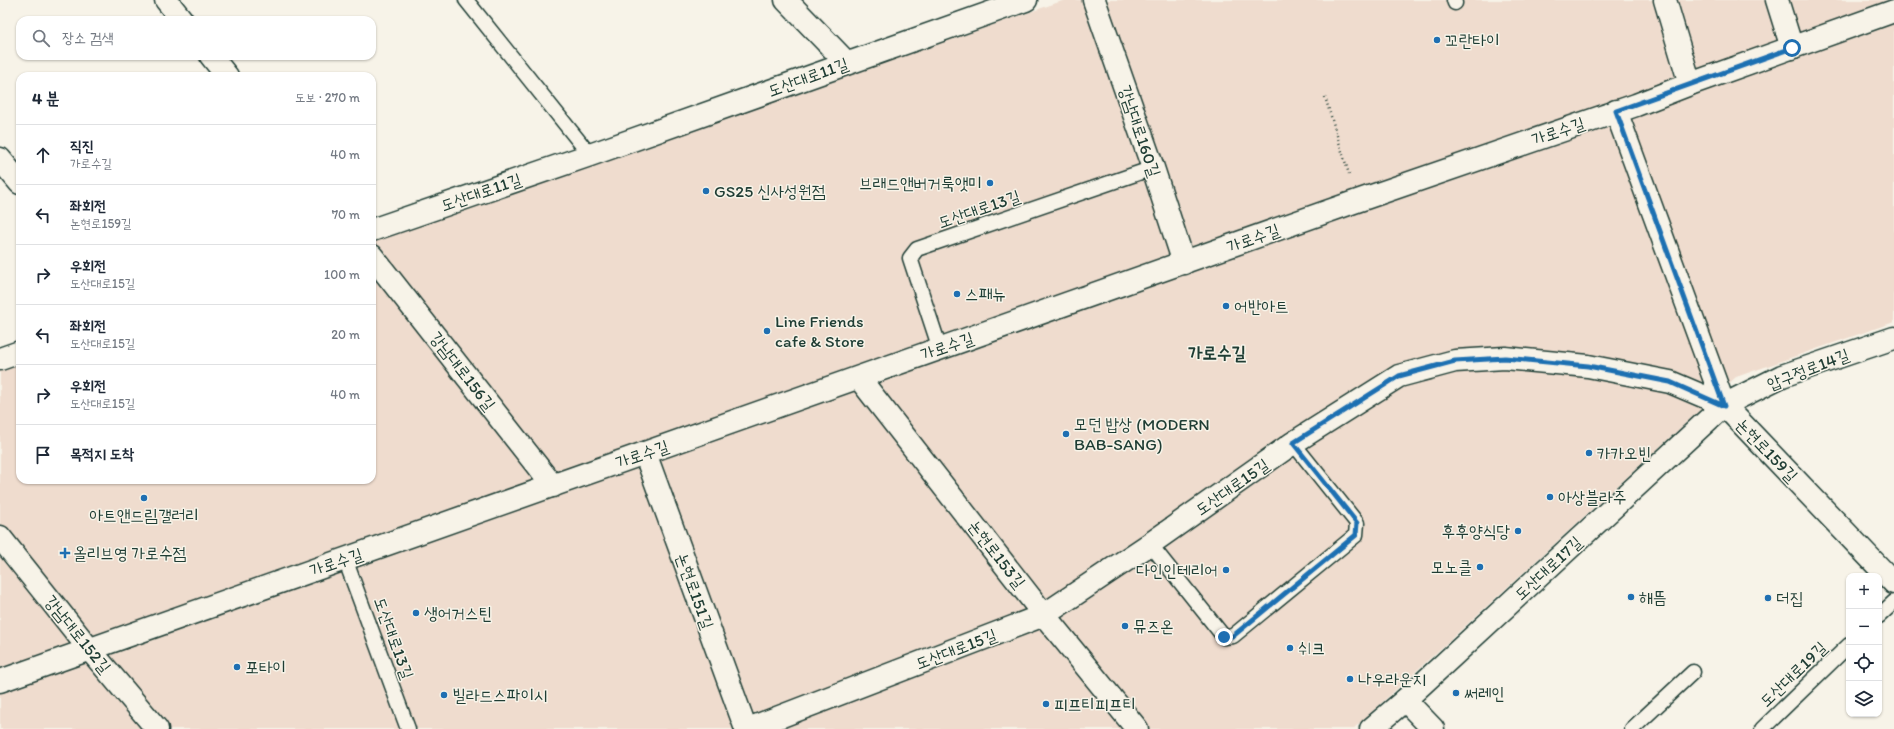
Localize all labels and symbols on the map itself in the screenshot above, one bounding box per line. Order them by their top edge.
place label: 꼬란타이 [1445,30,1500,50]
marker: 꼬란타이 [1432,35,1442,45]
route start [1783,39,1801,57]
street label: 도산대로11길 [765,53,851,101]
street label: 강남대로160길 [1115,82,1165,180]
street label: 가로수길 [1529,113,1587,149]
street label: 도산대로11길 [438,169,524,215]
place label: 브래드앤버거룩앳미 [859,173,982,193]
marker: 브래드앤버거룩앳미 [985,178,995,188]
place label: GS25 신사성원점 [714,181,826,201]
marker: GS25 신사성원점 [701,186,711,196]
street label: 도산대로13길 [935,186,1023,232]
street label: 가로수길 [1224,219,1282,257]
place label: 스패뉴 [965,284,1006,304]
marker: 스패뉴 [952,289,962,299]
place label: 어반아트 [1234,296,1289,316]
marker: 어반아트 [1221,301,1231,311]
place label: Line Friends cafe & Store [775,311,864,351]
marker: Line Friends cafe & Store [762,326,772,336]
street label: 강남대로156길 [426,328,500,415]
street label: 가로수길 [918,328,976,364]
district label: 가로수길 [1188,342,1246,364]
street label: 압구정로14길 [1764,344,1852,394]
place label: 모던 밥상 (MODERN BAB-SANG) [1074,414,1210,454]
street label: 논현로159길 [1732,414,1802,486]
marker: 모던 밥상 (MODERN BAB-SANG) [1061,429,1071,439]
street label: 가로수길 [613,436,671,472]
place label: 카카오빈 [1597,443,1652,463]
marker: 카카오빈 [1584,448,1594,458]
street label: 도산대로15길 [1191,454,1273,520]
place label: 아상블라주 [1558,487,1626,507]
marker: 아상블라주 [1545,492,1555,502]
marker: 아트앤드림갤러리 [139,493,149,503]
place label: 아트앤드림갤러리 [89,505,199,525]
street label: 논현로153길 [964,516,1030,592]
place label: 후후양식당 [1442,521,1510,541]
marker: 후후양식당 [1513,526,1523,536]
street label: 도산대로17길 [1510,532,1586,604]
place label: 올리브영 가로수점 [73,543,187,563]
street label: 가로수길 [307,544,365,580]
marker: 올리브영 가로수점 [60,548,70,558]
street label: 논현로151길 [672,550,718,632]
place label: 모노클 [1431,557,1472,577]
place label: 다인인테리어 [1136,560,1218,580]
marker: 모노클 [1475,562,1485,572]
marker: 다인인테리어 [1221,565,1231,575]
place label: 해뜸 [1639,587,1666,607]
place label: 더집 [1776,588,1803,608]
street label: 강남대로152길 [41,591,116,677]
marker: 해뜸 [1626,592,1636,602]
marker: 더집 [1763,593,1773,603]
street label: 도산대로13길 [370,594,418,682]
place label: 생어거스틴 [424,603,492,623]
marker: 생어거스틴 [411,608,421,618]
place label: 뮤즈온 [1133,616,1174,636]
marker: 뮤즈온 [1120,621,1130,631]
street label: 도산대로15길 [913,624,1000,674]
route end [1215,628,1233,646]
street label: 도산대로19길 [1755,637,1831,711]
place label: 쉬크 [1298,638,1325,658]
marker: 쉬크 [1285,643,1295,653]
place label: 포타이 [245,657,286,677]
marker: 포타이 [232,662,242,672]
place label: 나우라운지 [1358,669,1426,689]
marker: 나우라운지 [1345,674,1355,684]
place label: 써레인 [1464,683,1505,703]
place label: 빌라드스파이시 [452,685,548,705]
marker: 써레인 [1451,688,1461,698]
marker: 빌라드스파이시 [439,690,449,700]
place label: 피프티피프티 [1054,694,1136,714]
marker: 피프티피프티 [1041,699,1051,709]

